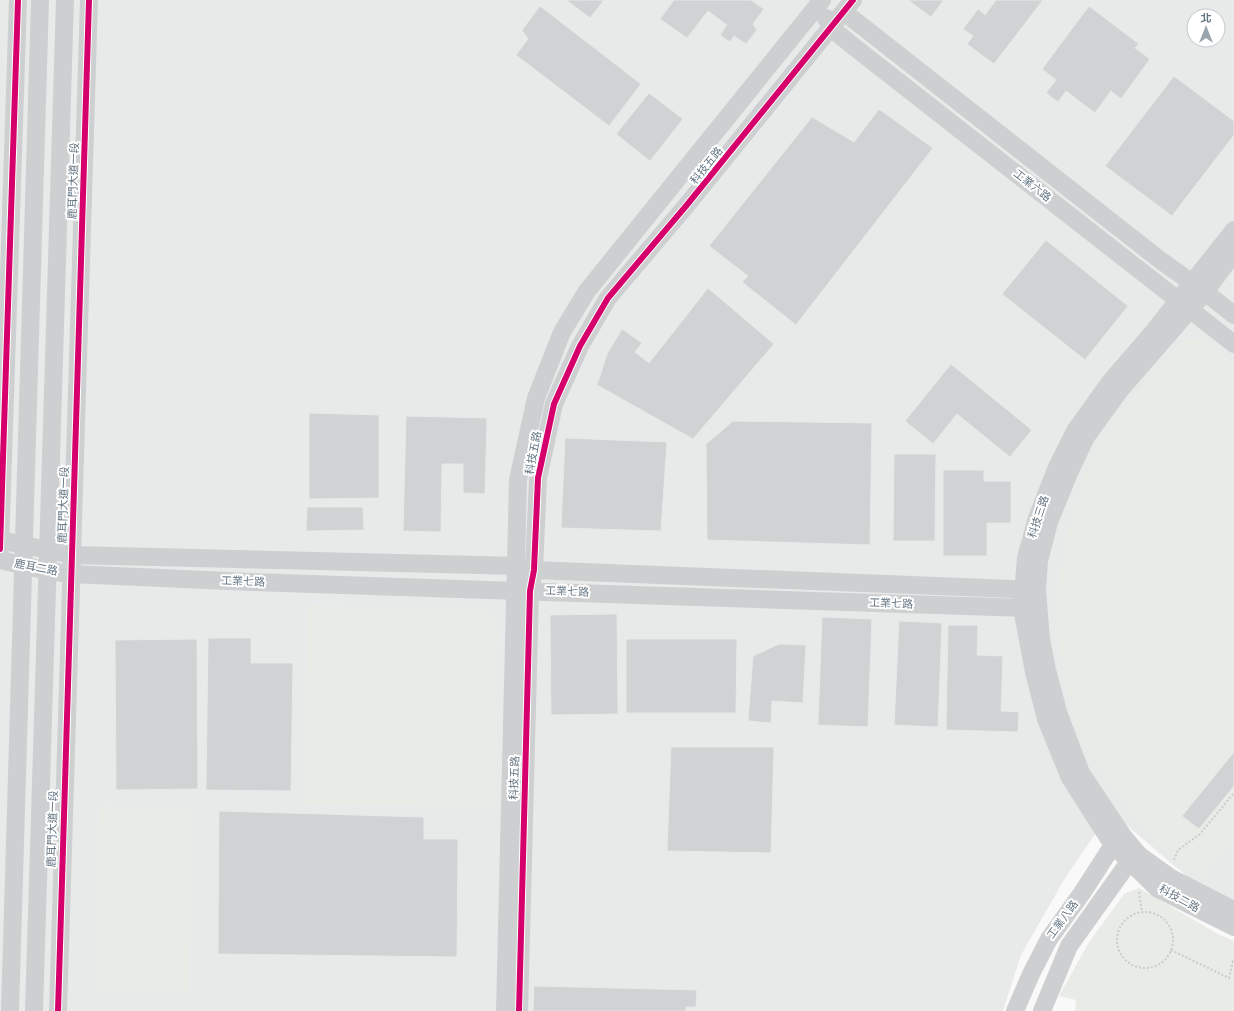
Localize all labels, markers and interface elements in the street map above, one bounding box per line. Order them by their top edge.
north arrow [1186,8,1226,48]
text: 北 [1201,12,1212,26]
street label: 鹿耳門大道一段 [66,142,82,220]
street label: 科技五路 [688,144,726,188]
street label: 工業六路 [1010,167,1054,205]
street label: 科技五路 [523,430,545,476]
street label: 鹿耳門大道一段 [56,466,72,544]
street label: 科技三路 [1026,494,1052,540]
street label: 鹿耳二路 [13,557,59,579]
street label: 工業七路 [221,574,265,590]
street label: 工業七路 [545,584,589,600]
street label: 工業七路 [869,596,913,612]
street label: 科技五路 [507,756,523,800]
street label: 鹿耳門大道一段 [45,790,61,868]
street label: 科技二路 [1156,882,1202,916]
street label: 工業八路 [1044,898,1082,942]

